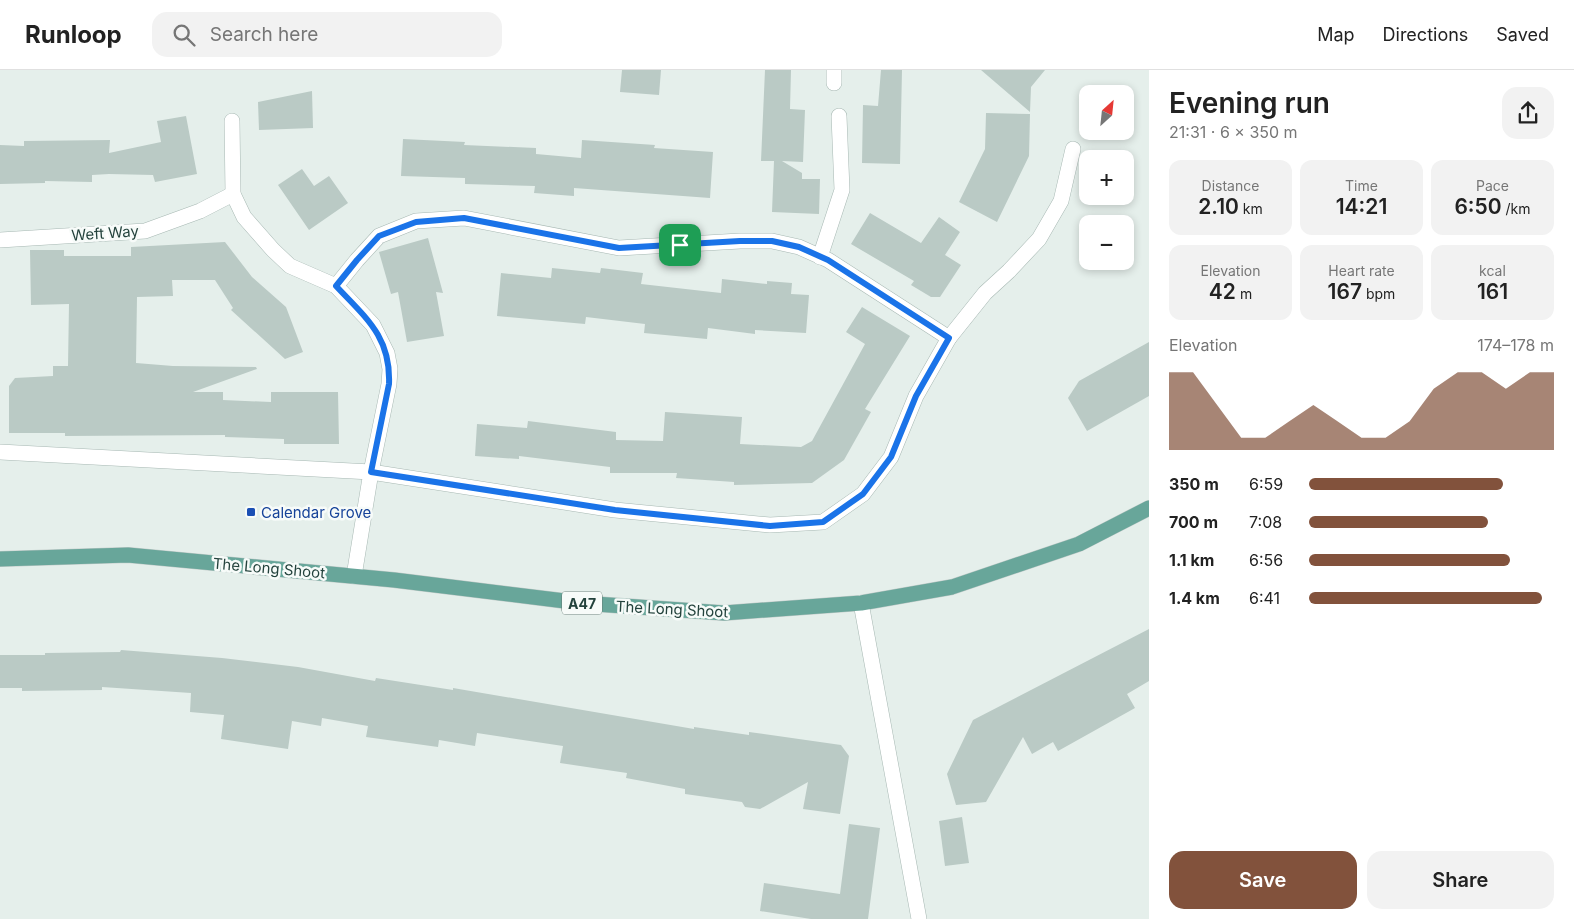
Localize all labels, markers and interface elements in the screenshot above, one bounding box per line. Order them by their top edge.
search box [152,12,502,57]
text: Runloop [25,20,122,49]
icon: search [170,21,198,49]
text: Search here [210,23,318,46]
text: Map [1317,24,1355,45]
text: Directions [1383,24,1468,45]
text: Saved [1496,24,1549,45]
north arrow [1079,85,1134,140]
map controls [1079,85,1134,270]
text: Evening run [1169,86,1330,120]
button: share [1502,87,1554,139]
text: 21:31 · 6 × 350 m [1169,122,1298,142]
button: + [1079,150,1134,205]
text: Distance [1202,177,1259,194]
text: Time [1345,177,1378,194]
text: Pace [1476,177,1509,194]
text: 2.10 [1198,194,1239,219]
text: 14:21 [1336,194,1387,219]
text: 6:50 [1454,194,1502,219]
text: km [1239,200,1263,217]
text: /km [1502,200,1531,217]
button: − [1079,215,1134,270]
street label: Weft Way [71,221,140,245]
pin [659,224,701,266]
icon: arrive [666,231,694,259]
text: Elevation [1201,262,1261,279]
text: Heart rate [1328,262,1395,279]
text: kcal [1479,262,1506,279]
text: 42 [1209,279,1236,304]
text: 167 [1328,279,1362,304]
text: 161 [1477,279,1508,304]
text: m [1236,285,1252,302]
text: bpm [1362,285,1395,302]
text: Elevation [1169,335,1238,355]
text: 174–178 m [1477,335,1554,355]
text: 350 m [1169,474,1219,494]
text: 6:59 [1249,474,1283,494]
place label: Calendar Grove [261,503,371,522]
marker: Calendar Grove [245,506,257,518]
text: 700 m [1169,512,1218,532]
text: 7:08 [1249,512,1282,532]
text: 1.1 km [1169,550,1214,570]
text: 6:56 [1249,550,1283,570]
street label: The Long Shoot [212,554,326,582]
text: 1.4 km [1169,588,1220,608]
text: 6:41 [1249,588,1280,608]
road number: A47 [562,592,602,614]
street label: The Long Shoot [615,597,729,621]
button: Save [1169,851,1357,909]
button: Share [1367,851,1554,909]

